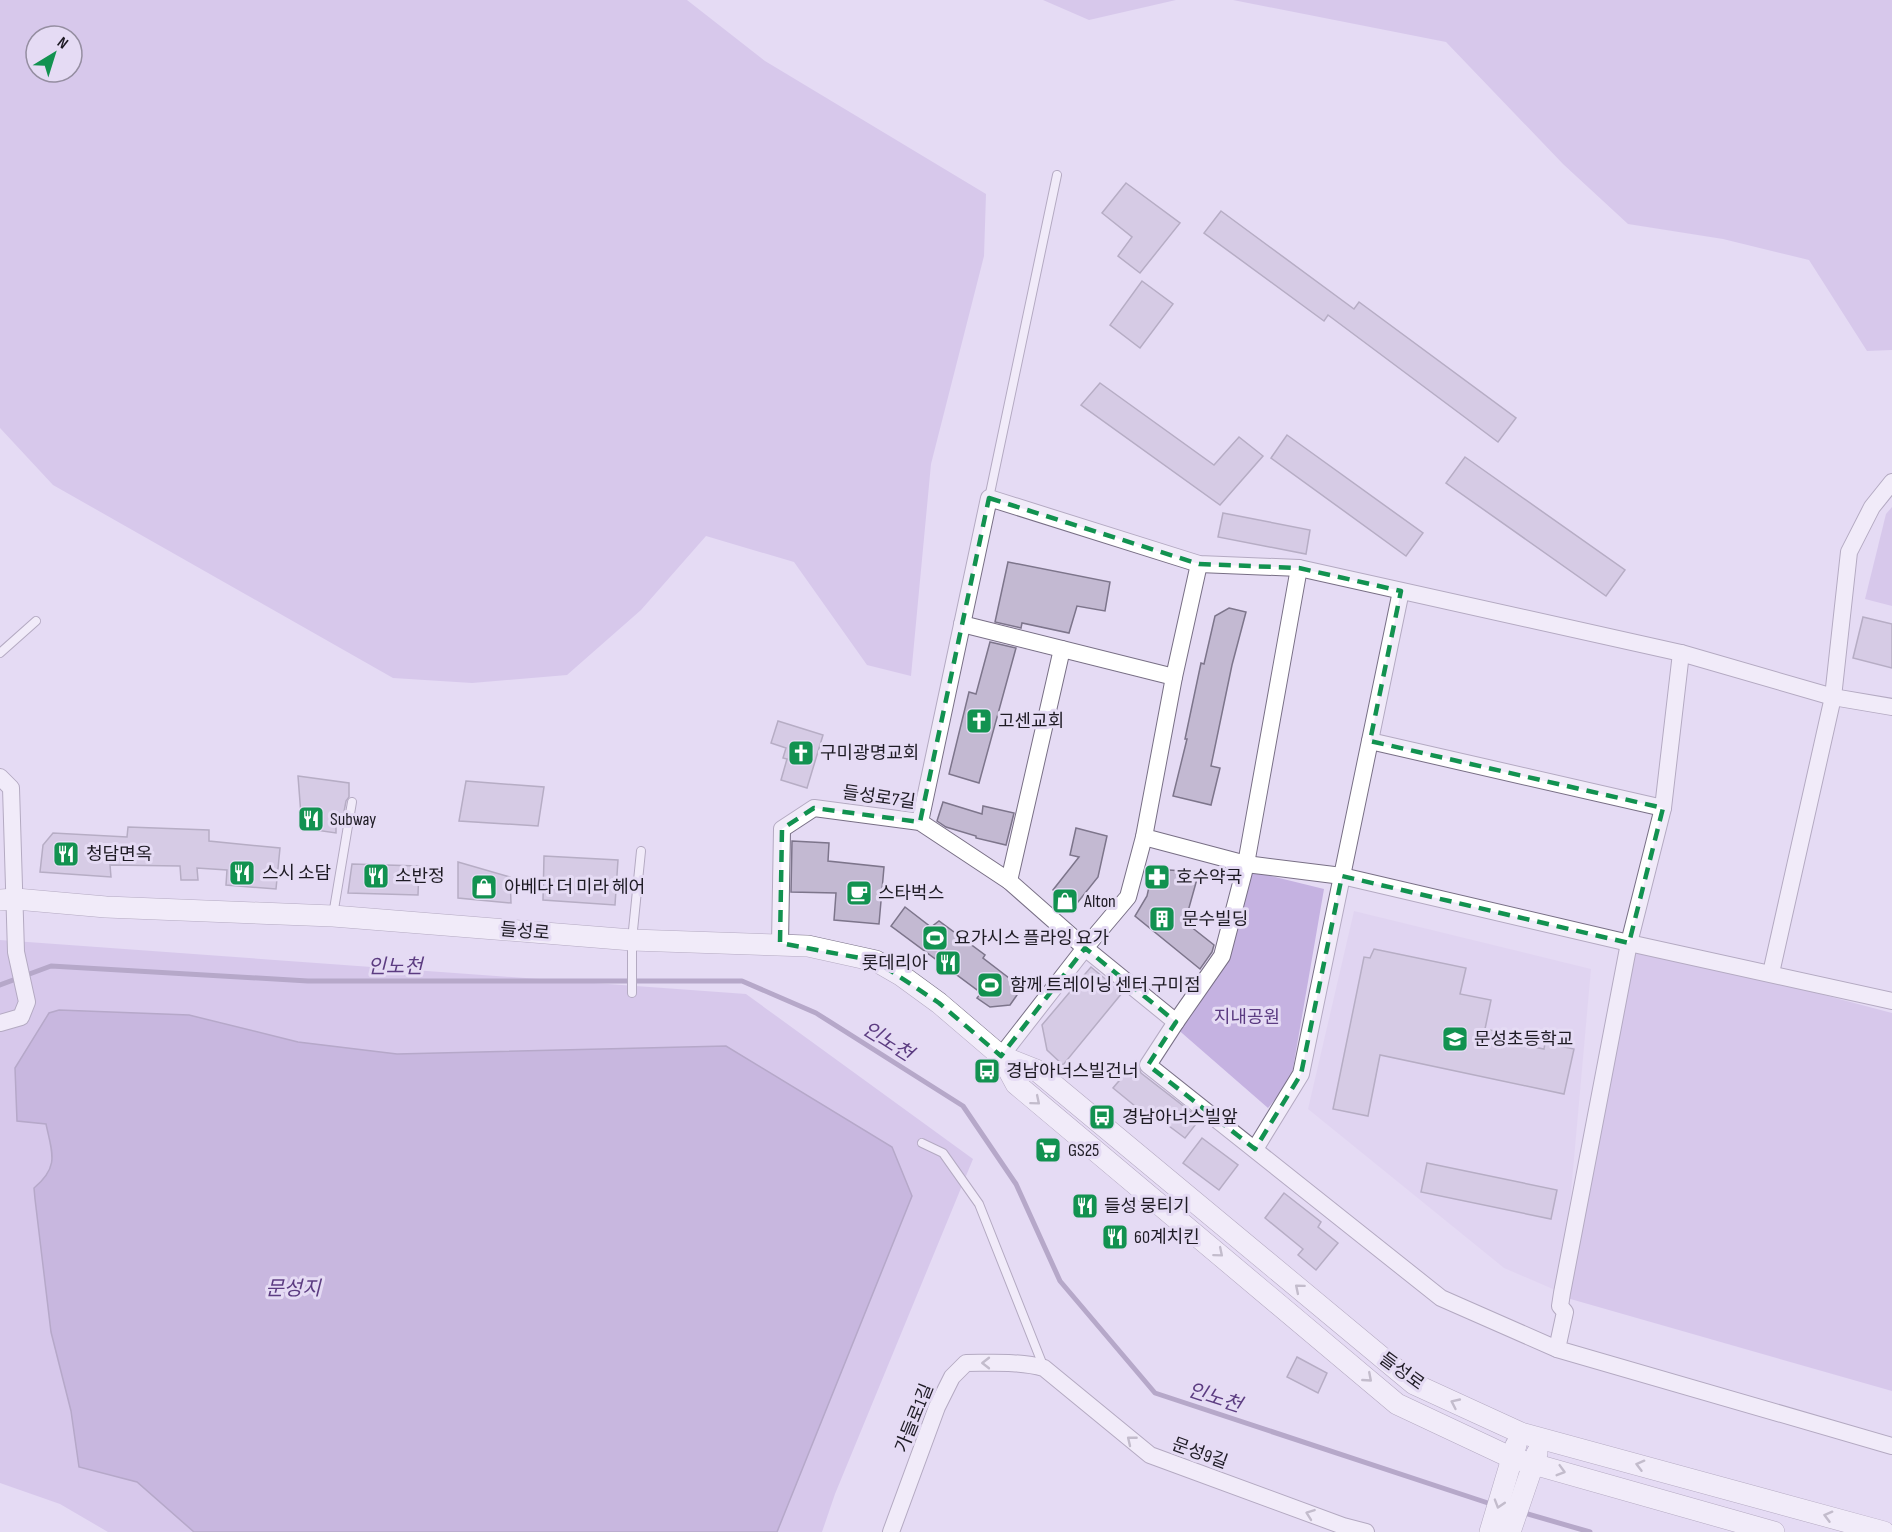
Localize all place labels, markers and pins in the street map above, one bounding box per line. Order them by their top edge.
church icon: 고센교회 [964,706,994,736]
place label: 고센교회 [998,711,1064,732]
church icon: 구미광명교회 [786,738,816,768]
place label: 구미광명교회 [820,743,919,764]
restaurant icon: Subway [296,804,326,834]
place label: Subway [330,809,376,830]
restaurant icon: 청담면옥 [51,839,81,869]
place label: 청담면옥 [86,844,152,865]
restaurant icon: 스시 소담 [227,858,257,888]
restaurant icon: 소반정 [361,861,391,891]
pharmacy icon: 호수약국 [1142,862,1172,892]
place label: 스시 소담 [262,863,331,884]
place label: 소반정 [395,866,445,887]
place label: 호수약국 [1176,867,1242,888]
shop icon: 아베다 더 미라 헤어 [469,872,499,902]
place label: 아베다 더 미라 헤어 [504,877,645,898]
cafe icon: 스타벅스 [844,878,874,908]
place label: 스타벅스 [878,883,944,904]
shop icon: Alton [1050,886,1080,916]
place label: Alton [1083,891,1116,912]
building icon: 문수빌딩 [1147,904,1177,934]
place label: 문수빌딩 [1182,909,1248,930]
sports icon: 요가시스 플라잉 요가 [920,923,950,953]
place label: 요가시스 플라잉 요가 [954,928,1109,949]
restaurant icon: 롯데리아 [933,948,963,978]
place label: 롯데리아 [862,953,928,974]
sports icon: 함께 트레이닝 센터 구미점 [975,970,1005,1000]
place label: 함께 트레이닝 센터 구미점 [1010,975,1201,996]
school or university icon: 문성초등학교 [1440,1024,1470,1054]
place label: 문성초등학교 [1474,1029,1573,1050]
bus stop icon: 경남아너스빌건너 [972,1056,1002,1086]
place label: 경남아너스빌건너 [1006,1061,1138,1082]
bus stop icon: 경남아너스빌앞 [1087,1102,1117,1132]
place label: 경남아너스빌앞 [1122,1107,1238,1128]
supermarket icon: GS25 [1033,1135,1063,1165]
place label: GS25 [1068,1140,1099,1161]
restaurant icon: 들성 뭉티기 [1070,1191,1100,1221]
place label: 들성 뭉티기 [1104,1196,1190,1217]
restaurant icon: 60계치킨 [1100,1222,1130,1252]
place label: 60계치킨 [1134,1227,1200,1248]

